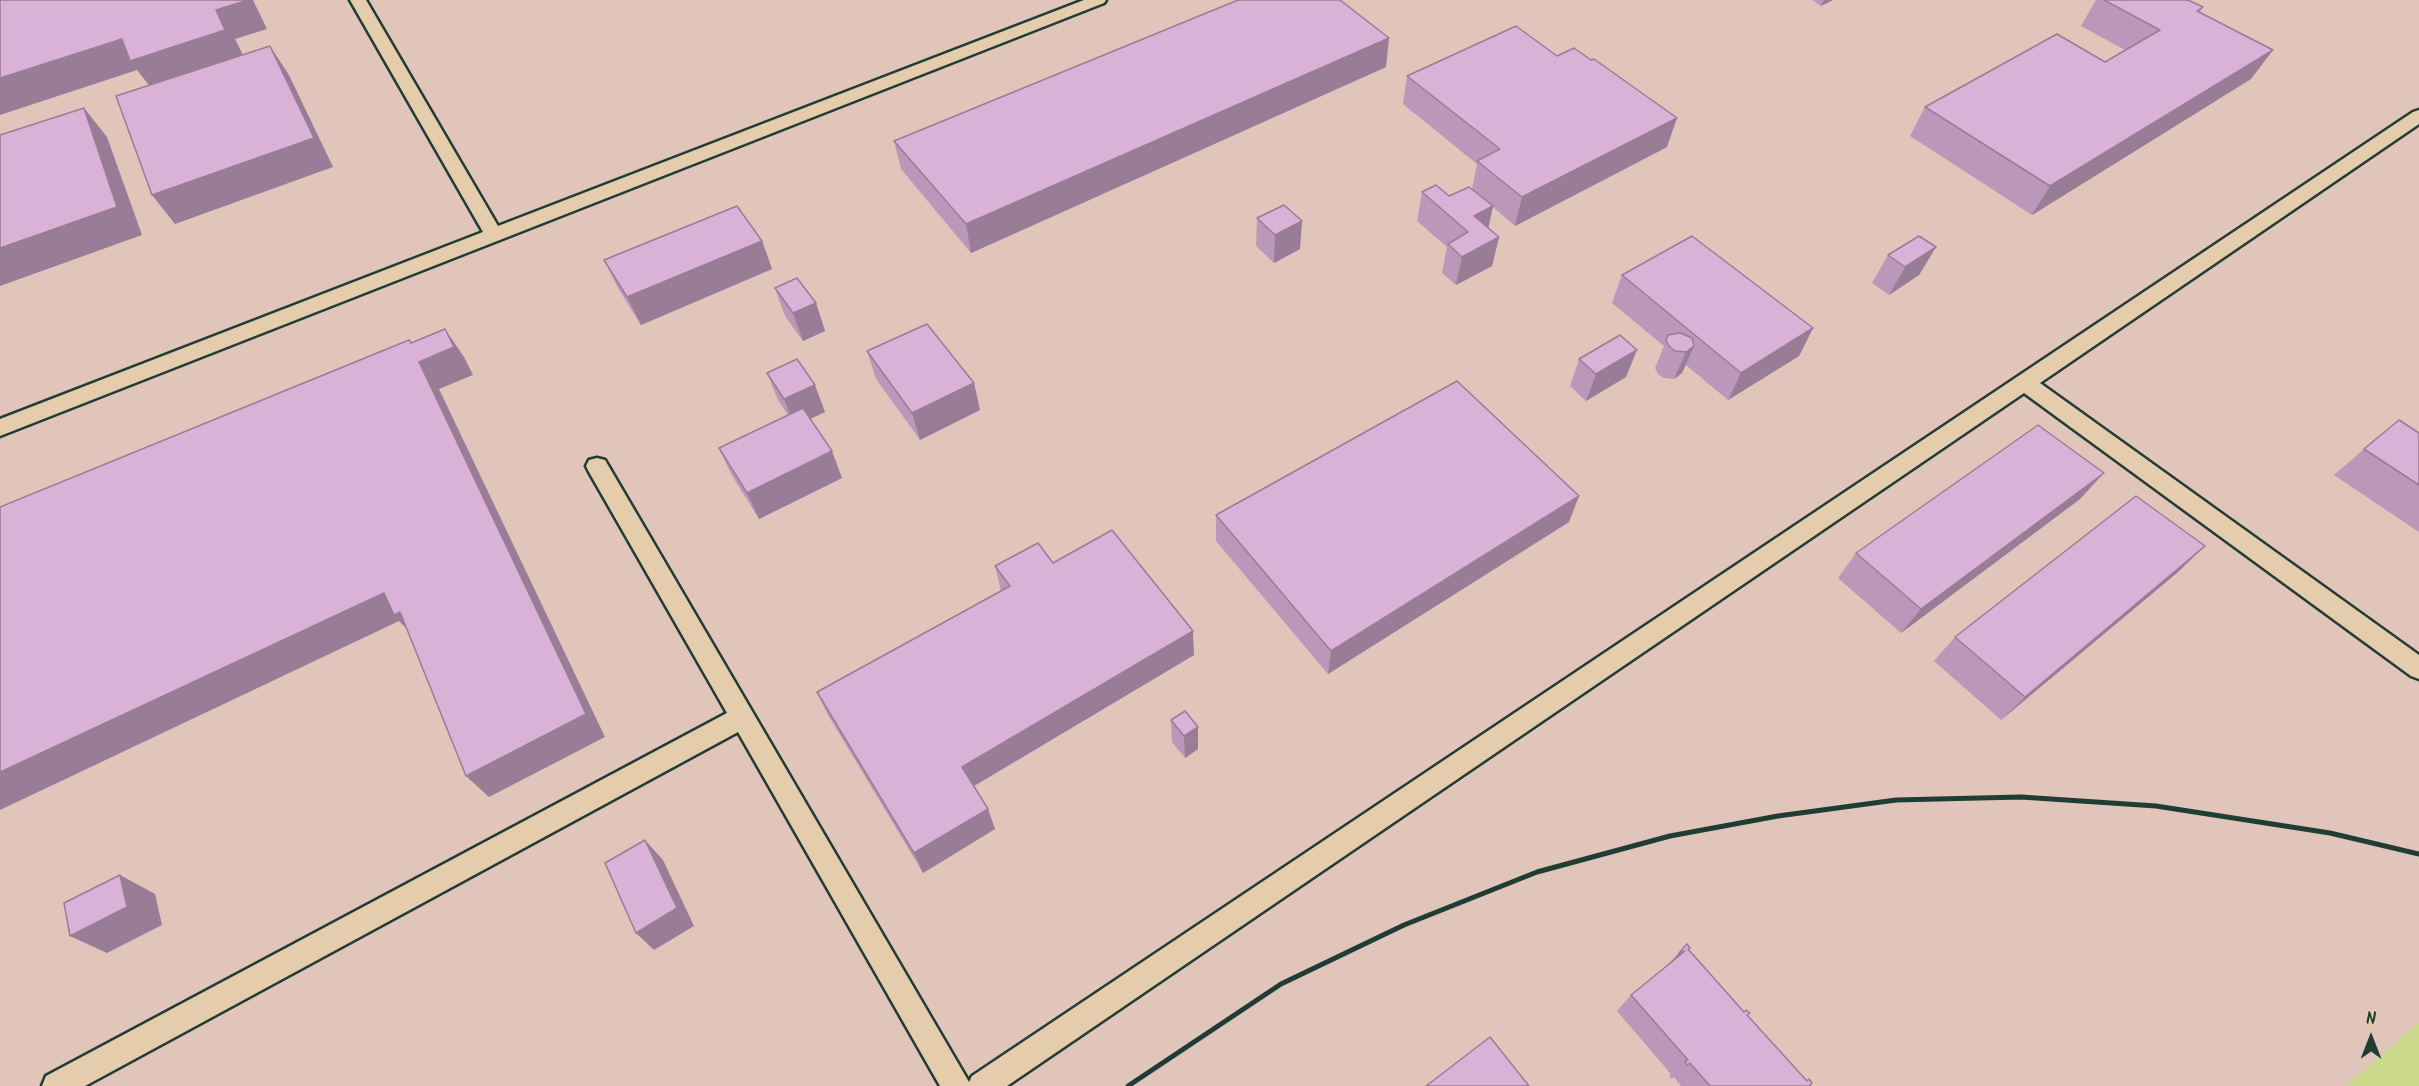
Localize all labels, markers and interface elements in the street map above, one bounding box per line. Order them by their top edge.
text: N [2366,1007,2376,1032]
north arrow [2341,1008,2401,1068]

